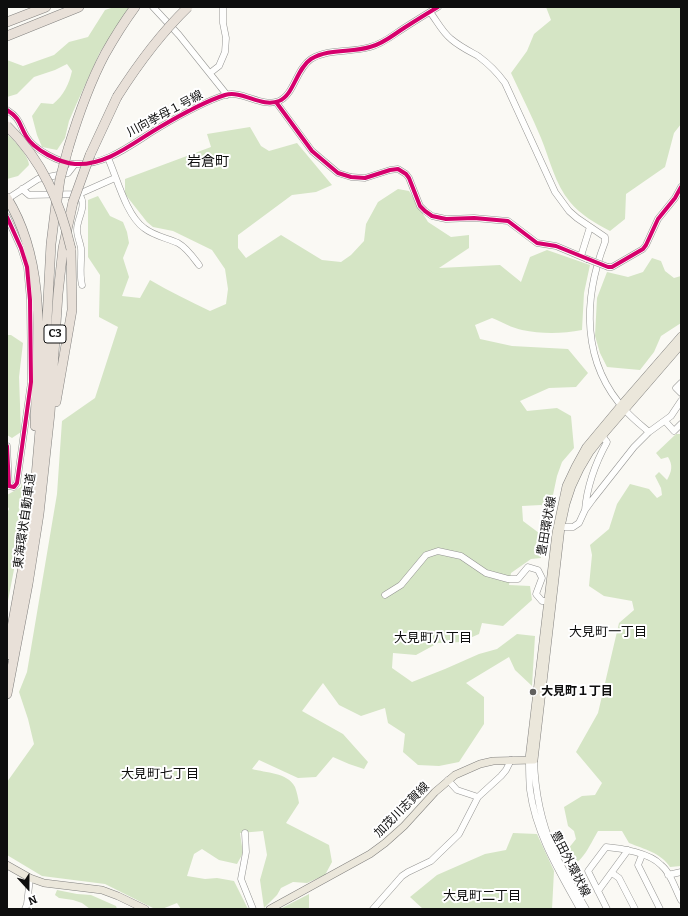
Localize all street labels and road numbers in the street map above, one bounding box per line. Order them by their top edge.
street label: 川向挙母１号線 [125,88,205,140]
road number: C3 [44,325,66,343]
street label: 東海環状自動車道 [11,472,39,570]
street label: 豊田環状線 [535,495,559,557]
street label: 加茂川志賀線 [371,779,433,841]
street label: 豊田外環状線 [547,829,593,899]

